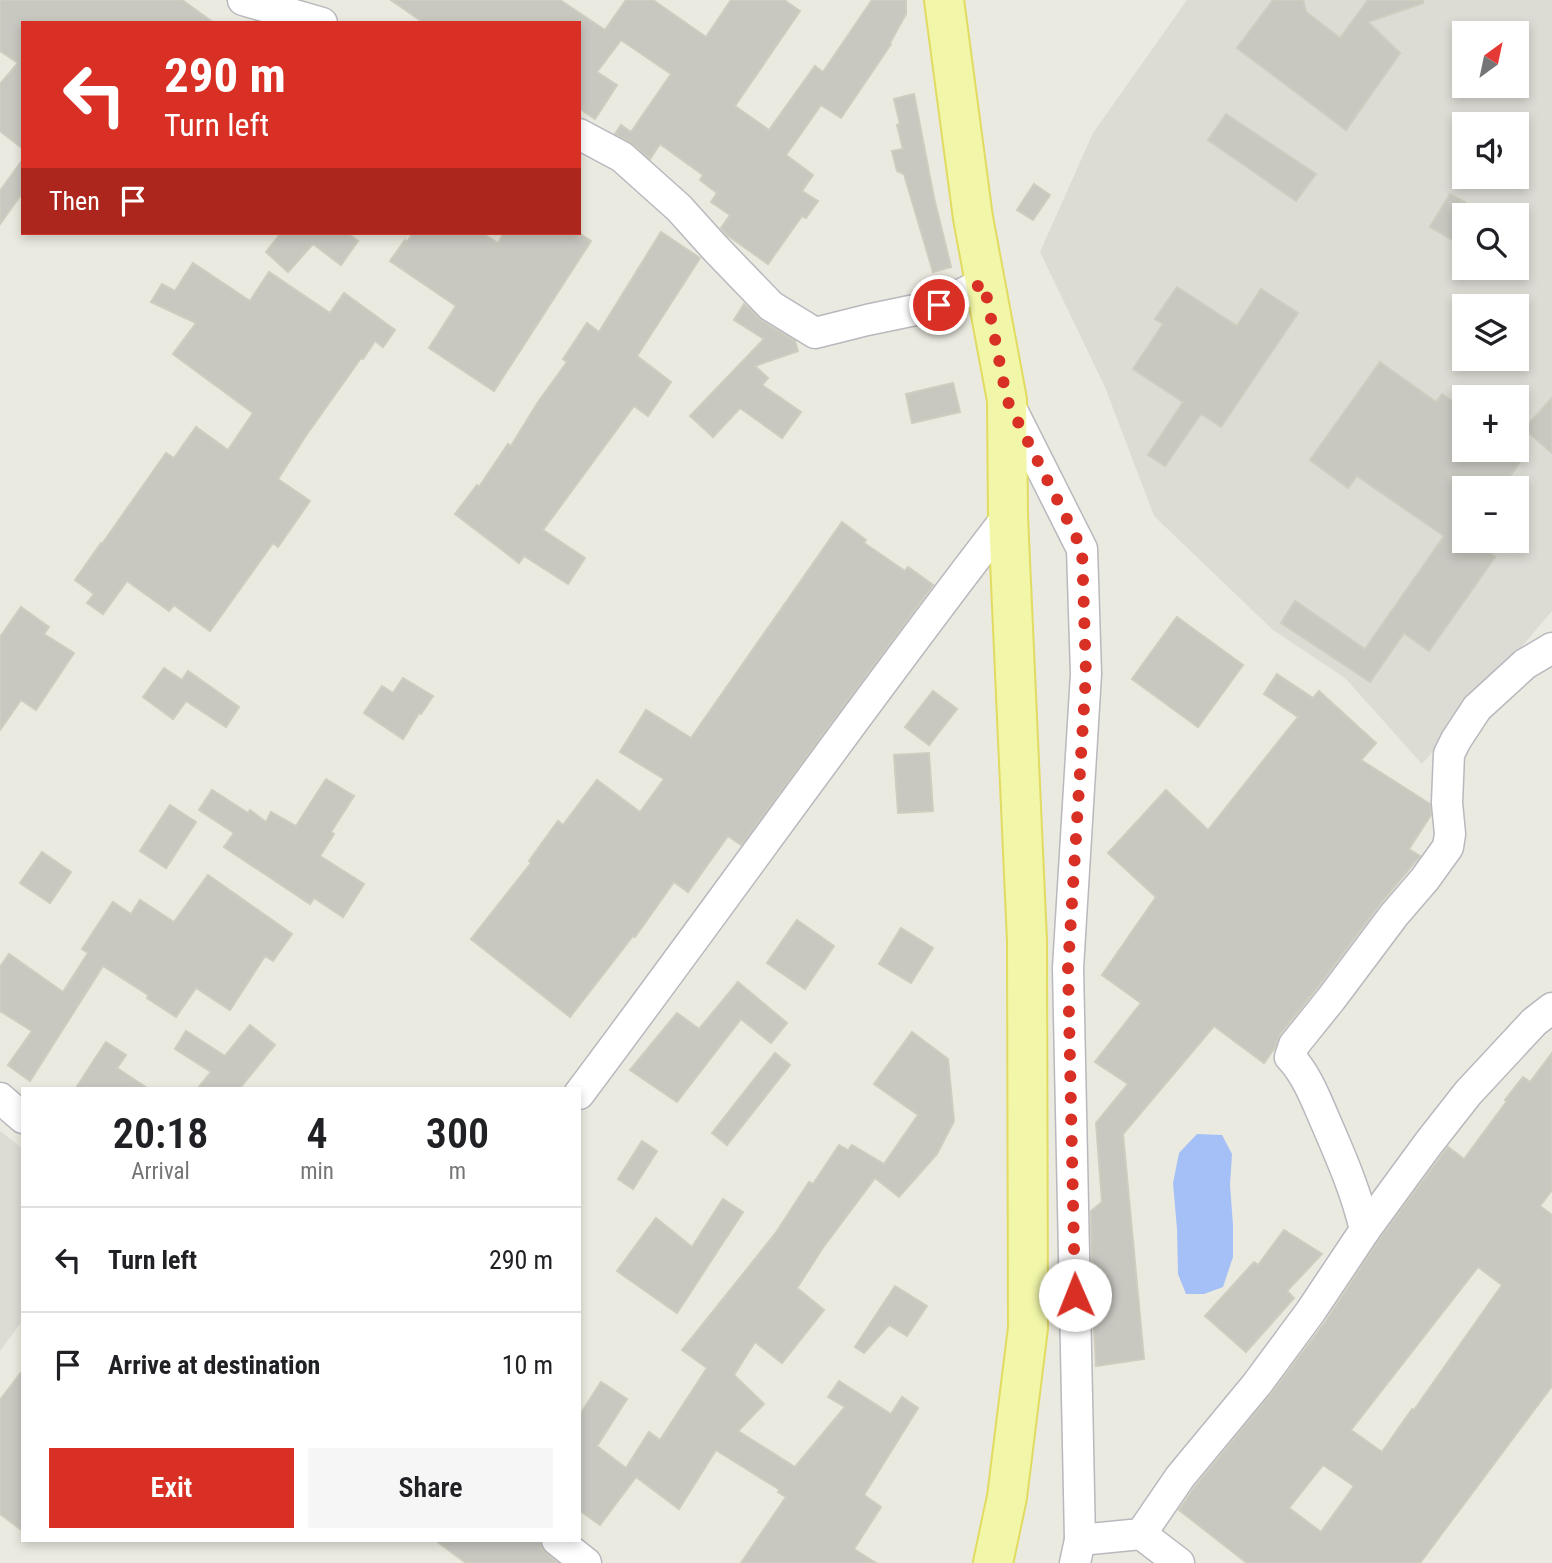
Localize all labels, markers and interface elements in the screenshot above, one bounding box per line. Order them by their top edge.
north arrow [1452,21,1530,98]
map controls [1452,21,1529,553]
text: 290 m [164,47,286,104]
icon: left [49,49,140,140]
text: Turn left [164,106,269,144]
button: sound [1452,112,1529,189]
icon: arrive [114,182,152,220]
text: Then [49,186,100,216]
button: search [1452,203,1529,280]
pin [909,275,969,335]
icon: arrive [920,286,958,324]
button: layers [1452,294,1529,371]
button: + [1452,385,1529,462]
button: − [1452,476,1529,553]
text: 20:18 [113,1109,208,1158]
text: 4 [307,1109,328,1158]
text: 300 [426,1109,489,1158]
text: Arrival [131,1158,190,1185]
text: min [300,1158,334,1185]
text: m [449,1158,466,1185]
icon: left [49,1241,87,1279]
text: Turn left [108,1245,197,1275]
text: 290 m [489,1245,553,1275]
position arrow [1038,1258,1112,1332]
icon: arrive [49,1346,87,1384]
text: Arrive at destination [108,1350,320,1380]
text: 10 m [502,1350,553,1380]
button: Exit [49,1448,294,1528]
button: Share [308,1448,553,1528]

